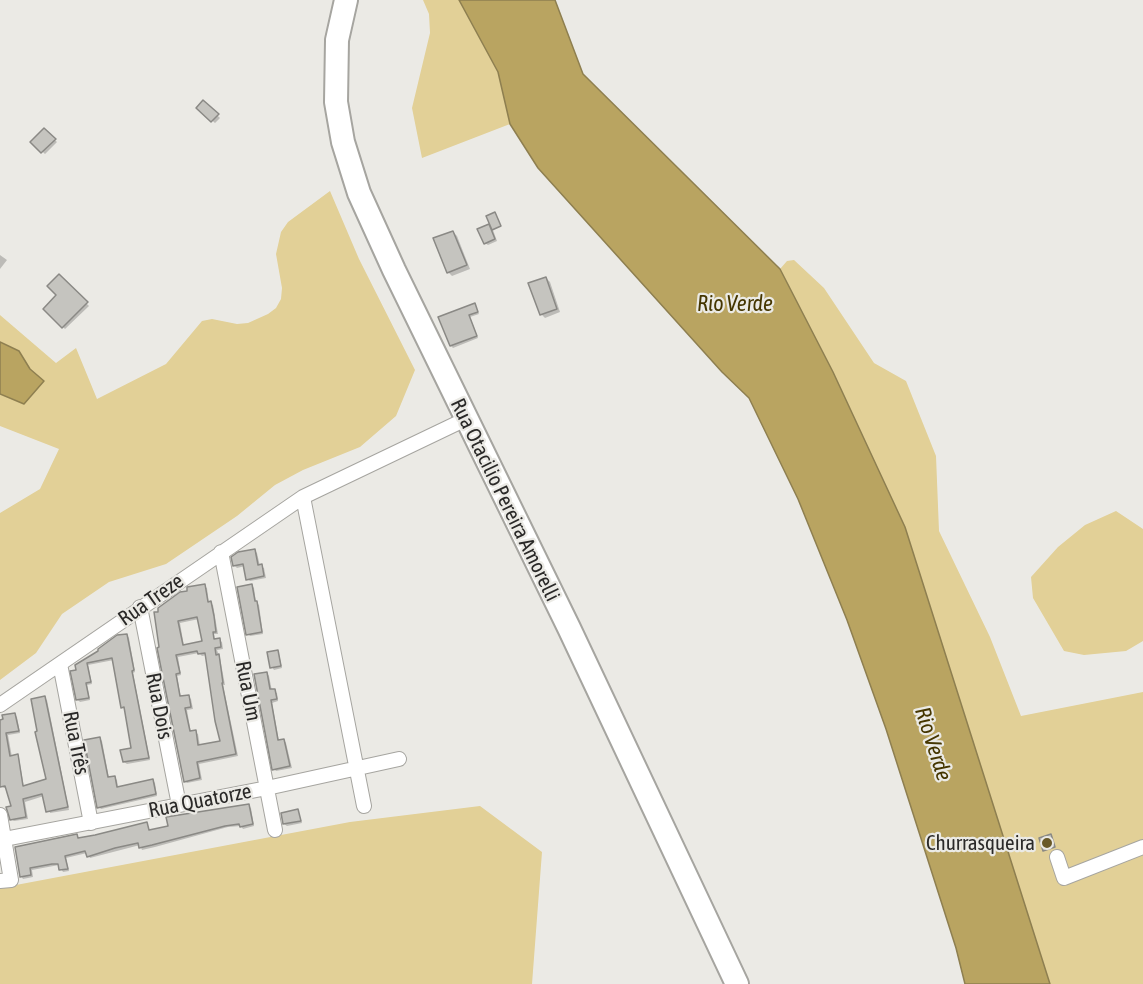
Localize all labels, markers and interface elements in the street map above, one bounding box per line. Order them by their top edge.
water label: Rio Verde [697,291,773,317]
street label: Rua Otacilio Pereira Amorelli [445,394,565,606]
street label: Rua Treze [114,568,188,632]
street label: Rua Um [230,659,266,723]
street label: Rua Dois [140,671,178,741]
water label: Rio Verde [909,704,957,784]
street label: Rua Três [57,709,95,777]
street label: Rua Quatorze [146,779,254,823]
place label: Churrasqueira [926,830,1035,856]
marker: Churrasqueira [1040,836,1054,850]

